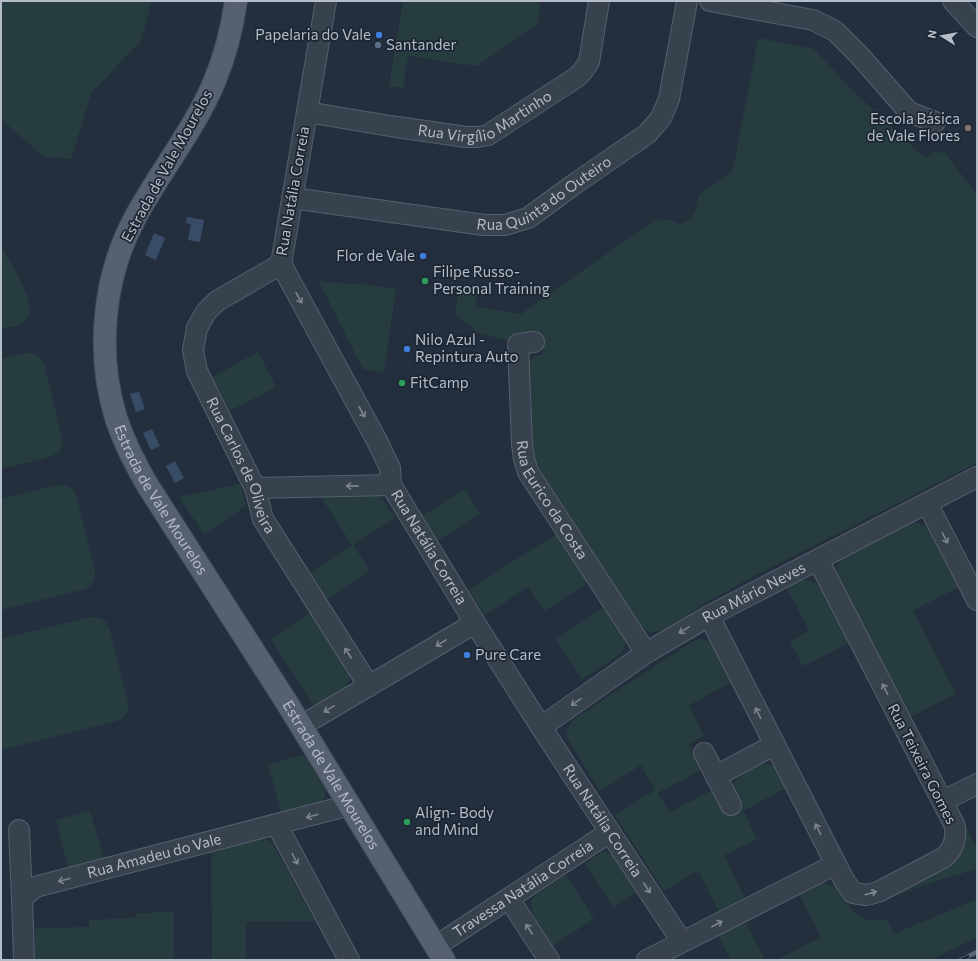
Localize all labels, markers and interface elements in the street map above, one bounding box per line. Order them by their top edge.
north arrow [922,16,962,56]
place label: Papelaria do Vale [255,25,371,43]
text: N [925,29,939,39]
marker: Papelaria do Vale [374,30,384,40]
place label: Santander [386,35,456,53]
marker: Santander [373,40,383,50]
street label: Estrada de Vale Mourelos [117,86,216,245]
street label: Rua Virgílio Martinho [417,86,555,145]
place label: Escola Básica de Vale Flores [867,109,960,144]
marker: Escola Básica de Vale Flores [963,123,973,133]
street label: Rua Natália Correia [272,125,312,257]
street label: Rua Quinta do Outeiro [476,151,614,233]
place label: Flor de Vale [336,246,415,264]
marker: Flor de Vale [418,251,428,261]
place label: Filipe Russo- Personal Training [433,262,550,297]
marker: Filipe Russo- Personal Training [420,276,430,286]
one-way arrow [296,292,304,304]
place label: Nilo Azul - Repintura Auto [415,330,518,365]
marker: Nilo Azul - Repintura Auto [402,344,412,354]
place label: FitCamp [410,373,469,391]
marker: FitCamp [397,378,407,388]
street label: Rua Carlos de Oliveira [203,394,280,537]
one-way arrow [358,406,366,418]
street label: Estrada de Vale Mourelos [111,422,212,578]
street label: Rua Eurico da Costa [514,439,592,562]
one-way arrow [346,482,359,490]
street label: Rua Natália Correia [388,486,472,607]
one-way arrow [942,531,949,543]
street label: Rua Mário Neves [698,558,808,626]
one-way arrow [679,626,690,634]
one-way arrow [435,639,447,647]
place label: Pure Care [475,645,541,663]
one-way arrow [344,647,352,659]
marker: Pure Care [462,650,472,660]
one-way arrow [881,684,888,696]
street label: Estrada de Vale Mourelos [280,697,384,852]
one-way arrow [571,698,582,706]
street label: Rua Teixeira Gomes [885,700,961,827]
one-way arrow [323,706,335,714]
one-way arrow [754,708,762,720]
street label: Rua Natália Correia [560,760,647,880]
place label: Align- Body and Mind [415,803,494,838]
one-way arrow [306,812,319,820]
marker: Align- Body and Mind [402,817,412,827]
one-way arrow [813,823,821,835]
street label: Rua Amadeu do Vale [85,829,223,881]
street label: Travessa Natália Correia [449,836,596,941]
one-way arrow [292,853,300,865]
one-way arrow [58,877,71,884]
one-way arrow [643,882,651,893]
one-way arrow [865,889,878,896]
one-way arrow [711,920,723,927]
one-way arrow [525,924,533,935]

